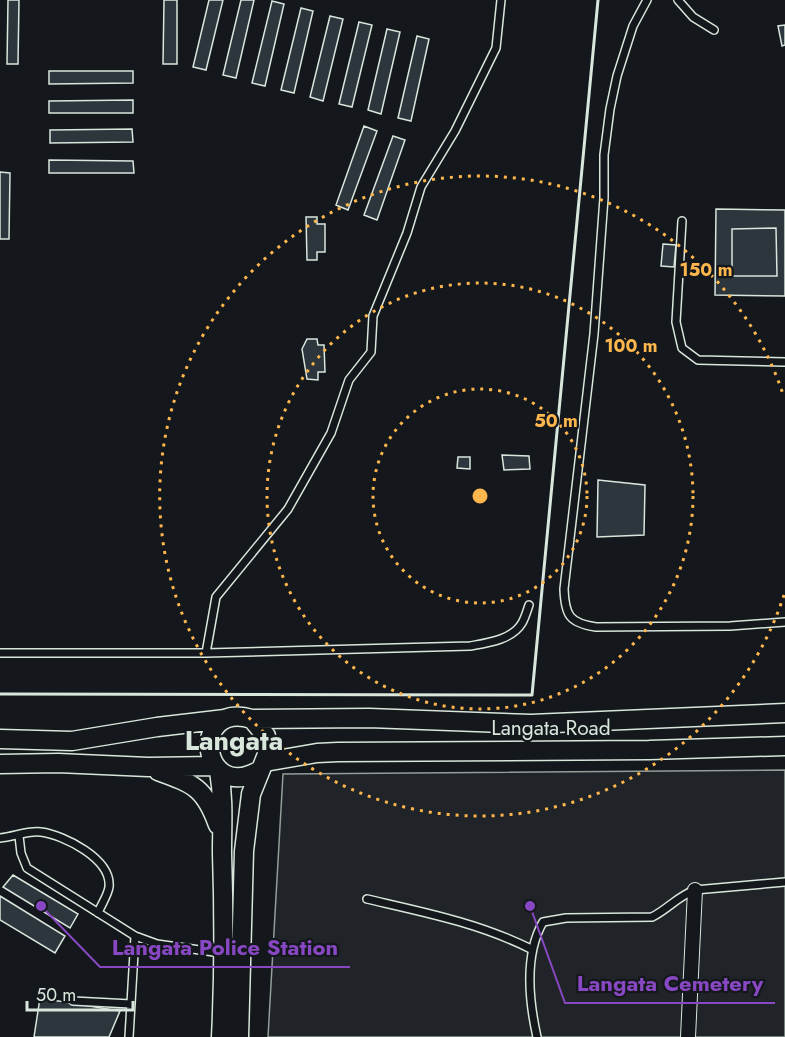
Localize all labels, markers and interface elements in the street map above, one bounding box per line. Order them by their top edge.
text: 150 m [680,257,732,283]
text: 100 m [604,333,658,359]
text: 50 m [534,408,578,434]
centre of rings [470,486,490,506]
street label: Langata Road [491,713,611,743]
district label: Langata [185,721,283,760]
callout: Langata Police Station [100,927,350,967]
text: Langata Police Station [112,931,338,963]
callout: Langata Cemetery [565,963,775,1003]
text: Langata Cemetery [577,967,764,999]
scale bar [27,974,134,1012]
text: 50 m [36,982,76,1008]

